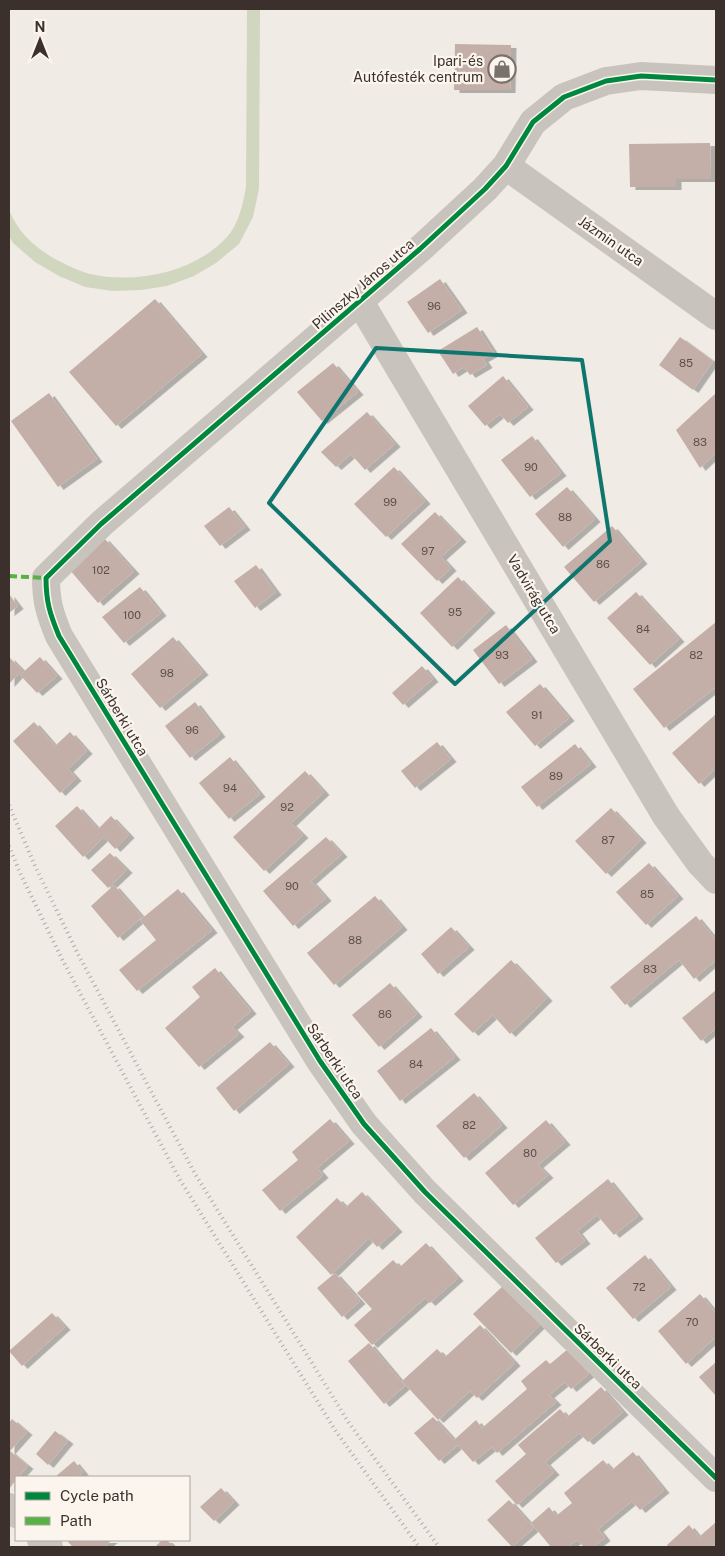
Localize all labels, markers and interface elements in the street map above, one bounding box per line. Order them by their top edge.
north arrow [15,15,65,65]
text: N [35,19,45,35]
place label: Ipari- és Autófesték centrum [353,53,483,85]
shop icon: Ipari- és Autófesték centrum [487,54,517,84]
street label: Jázmin utca [575,213,647,269]
street label: Pilinszky János utca [309,236,417,332]
house number: 96 [427,300,441,312]
house number: 85 [679,357,693,369]
house number: 83 [693,436,707,448]
house number: 90 [524,461,538,473]
house number: 99 [383,496,397,508]
house number: 88 [558,511,572,523]
house number: 97 [421,545,435,557]
street label: Vadvirág utca [504,552,564,636]
house number: 86 [596,558,610,570]
house number: 102 [92,564,110,576]
house number: 95 [448,606,462,618]
house number: 100 [123,609,141,621]
house number: 84 [636,623,650,635]
house number: 93 [495,649,509,661]
house number: 82 [689,649,703,661]
house number: 98 [160,667,174,679]
street label: Sárberki utca [93,675,151,759]
house number: 91 [531,709,543,721]
house number: 96 [185,724,199,736]
house number: 89 [549,770,563,782]
house number: 94 [223,782,237,794]
house number: 92 [280,801,294,813]
house number: 87 [601,834,615,846]
house number: 90 [285,880,299,892]
house number: 85 [640,888,654,900]
house number: 88 [348,934,362,946]
house number: 83 [643,963,657,975]
house number: 86 [378,1008,392,1020]
street label: Sárberki utca [304,1020,366,1102]
house number: 84 [409,1058,423,1070]
house number: 82 [462,1119,476,1131]
house number: 80 [523,1147,537,1159]
house number: 72 [632,1281,646,1293]
house number: 70 [685,1316,699,1328]
street label: Sárberki utca [571,1320,645,1392]
legend [15,1476,190,1541]
text: Cycle path [60,1487,134,1504]
text: Path [60,1512,92,1529]

